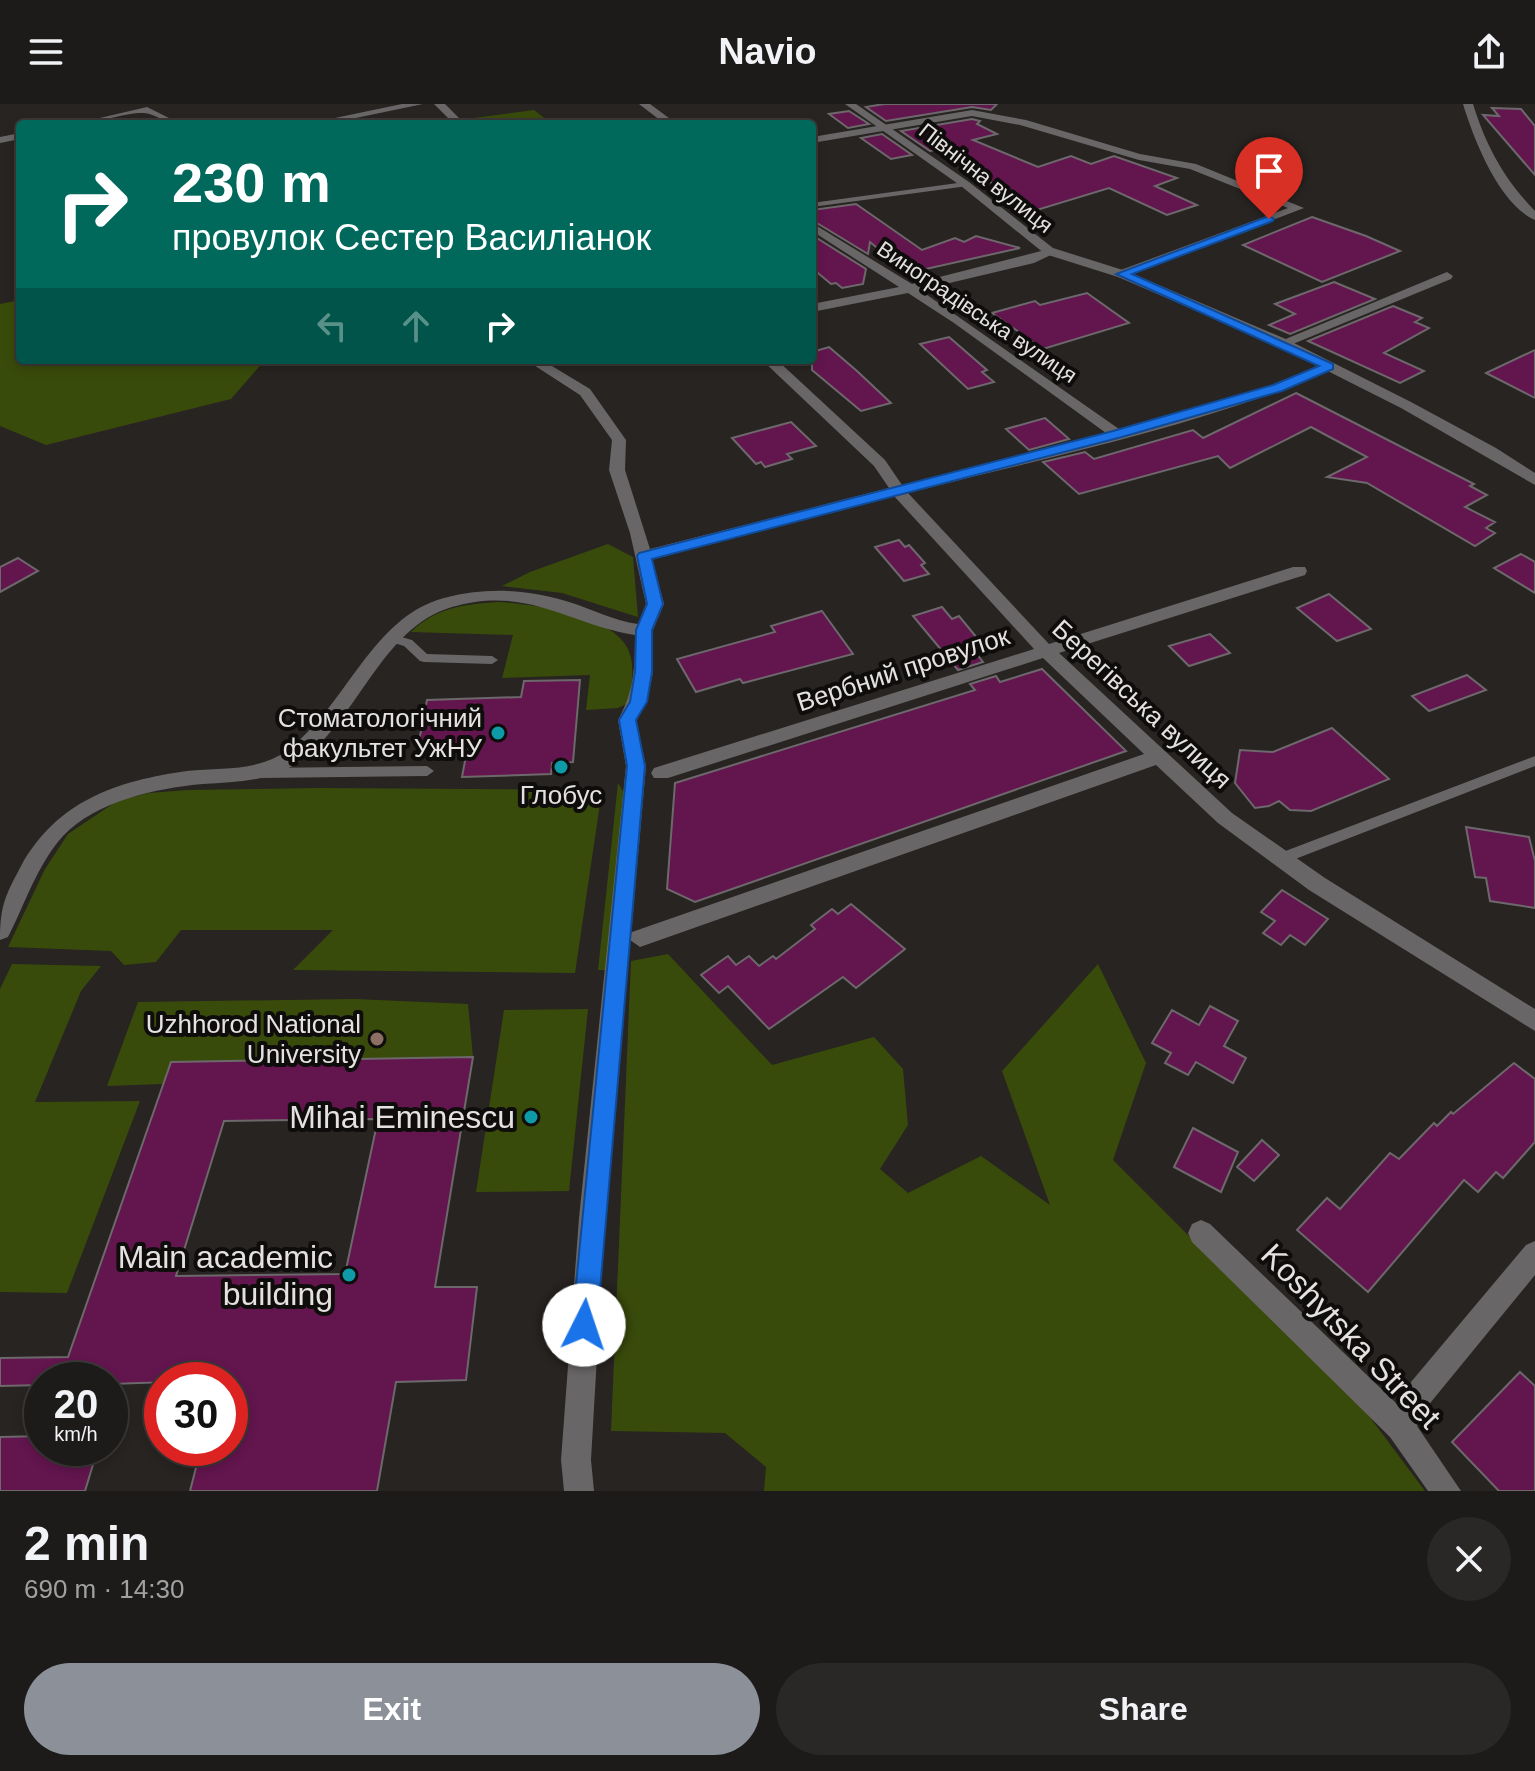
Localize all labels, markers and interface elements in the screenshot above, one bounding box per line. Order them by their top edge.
icon: menu [24,30,68,74]
icon: share [1467,30,1511,74]
text: Navio [718,31,817,72]
street label: Північна вулиця [914,118,1058,238]
pin [1235,137,1303,219]
icon: arrive [1247,149,1291,193]
text: 230 m [172,151,331,214]
icon: right [40,152,144,256]
text: провулок Сестер Василіанок [172,217,651,258]
street label: Виноградівська вулиця [872,236,1082,388]
icon: left [310,304,354,348]
icon: ahead [394,304,438,348]
icon: right [478,304,522,348]
street label: Берегівська вулиця [1046,613,1238,795]
street label: Вербний провулок [793,620,1014,718]
place label: Стоматологічний факультет УжНУ [278,703,482,763]
marker: Стоматологічний факультет УжНУ [489,724,507,742]
marker: Глобус [552,758,570,776]
place label: Глобус [520,780,602,810]
place label: Uzhhorod National University [146,1009,361,1069]
marker: Uzhhorod National University [368,1030,386,1048]
place label: Mihai Eminescu [289,1099,515,1135]
marker: Mihai Eminescu [522,1108,540,1126]
street label: Koshytska Street [1254,1236,1448,1436]
place label: Main academic building [118,1239,333,1312]
marker: Main academic building [340,1266,358,1284]
position arrow [542,1283,626,1367]
speed limit sign: 30 [144,1362,248,1466]
text: 20 [54,1382,98,1426]
text: km/h [54,1423,98,1445]
text: 2 min [24,1517,149,1570]
button: close [1427,1517,1511,1601]
text: 690 m · 14:30 [24,1574,184,1604]
button: Exit [24,1663,760,1755]
button: Share [776,1663,1511,1755]

